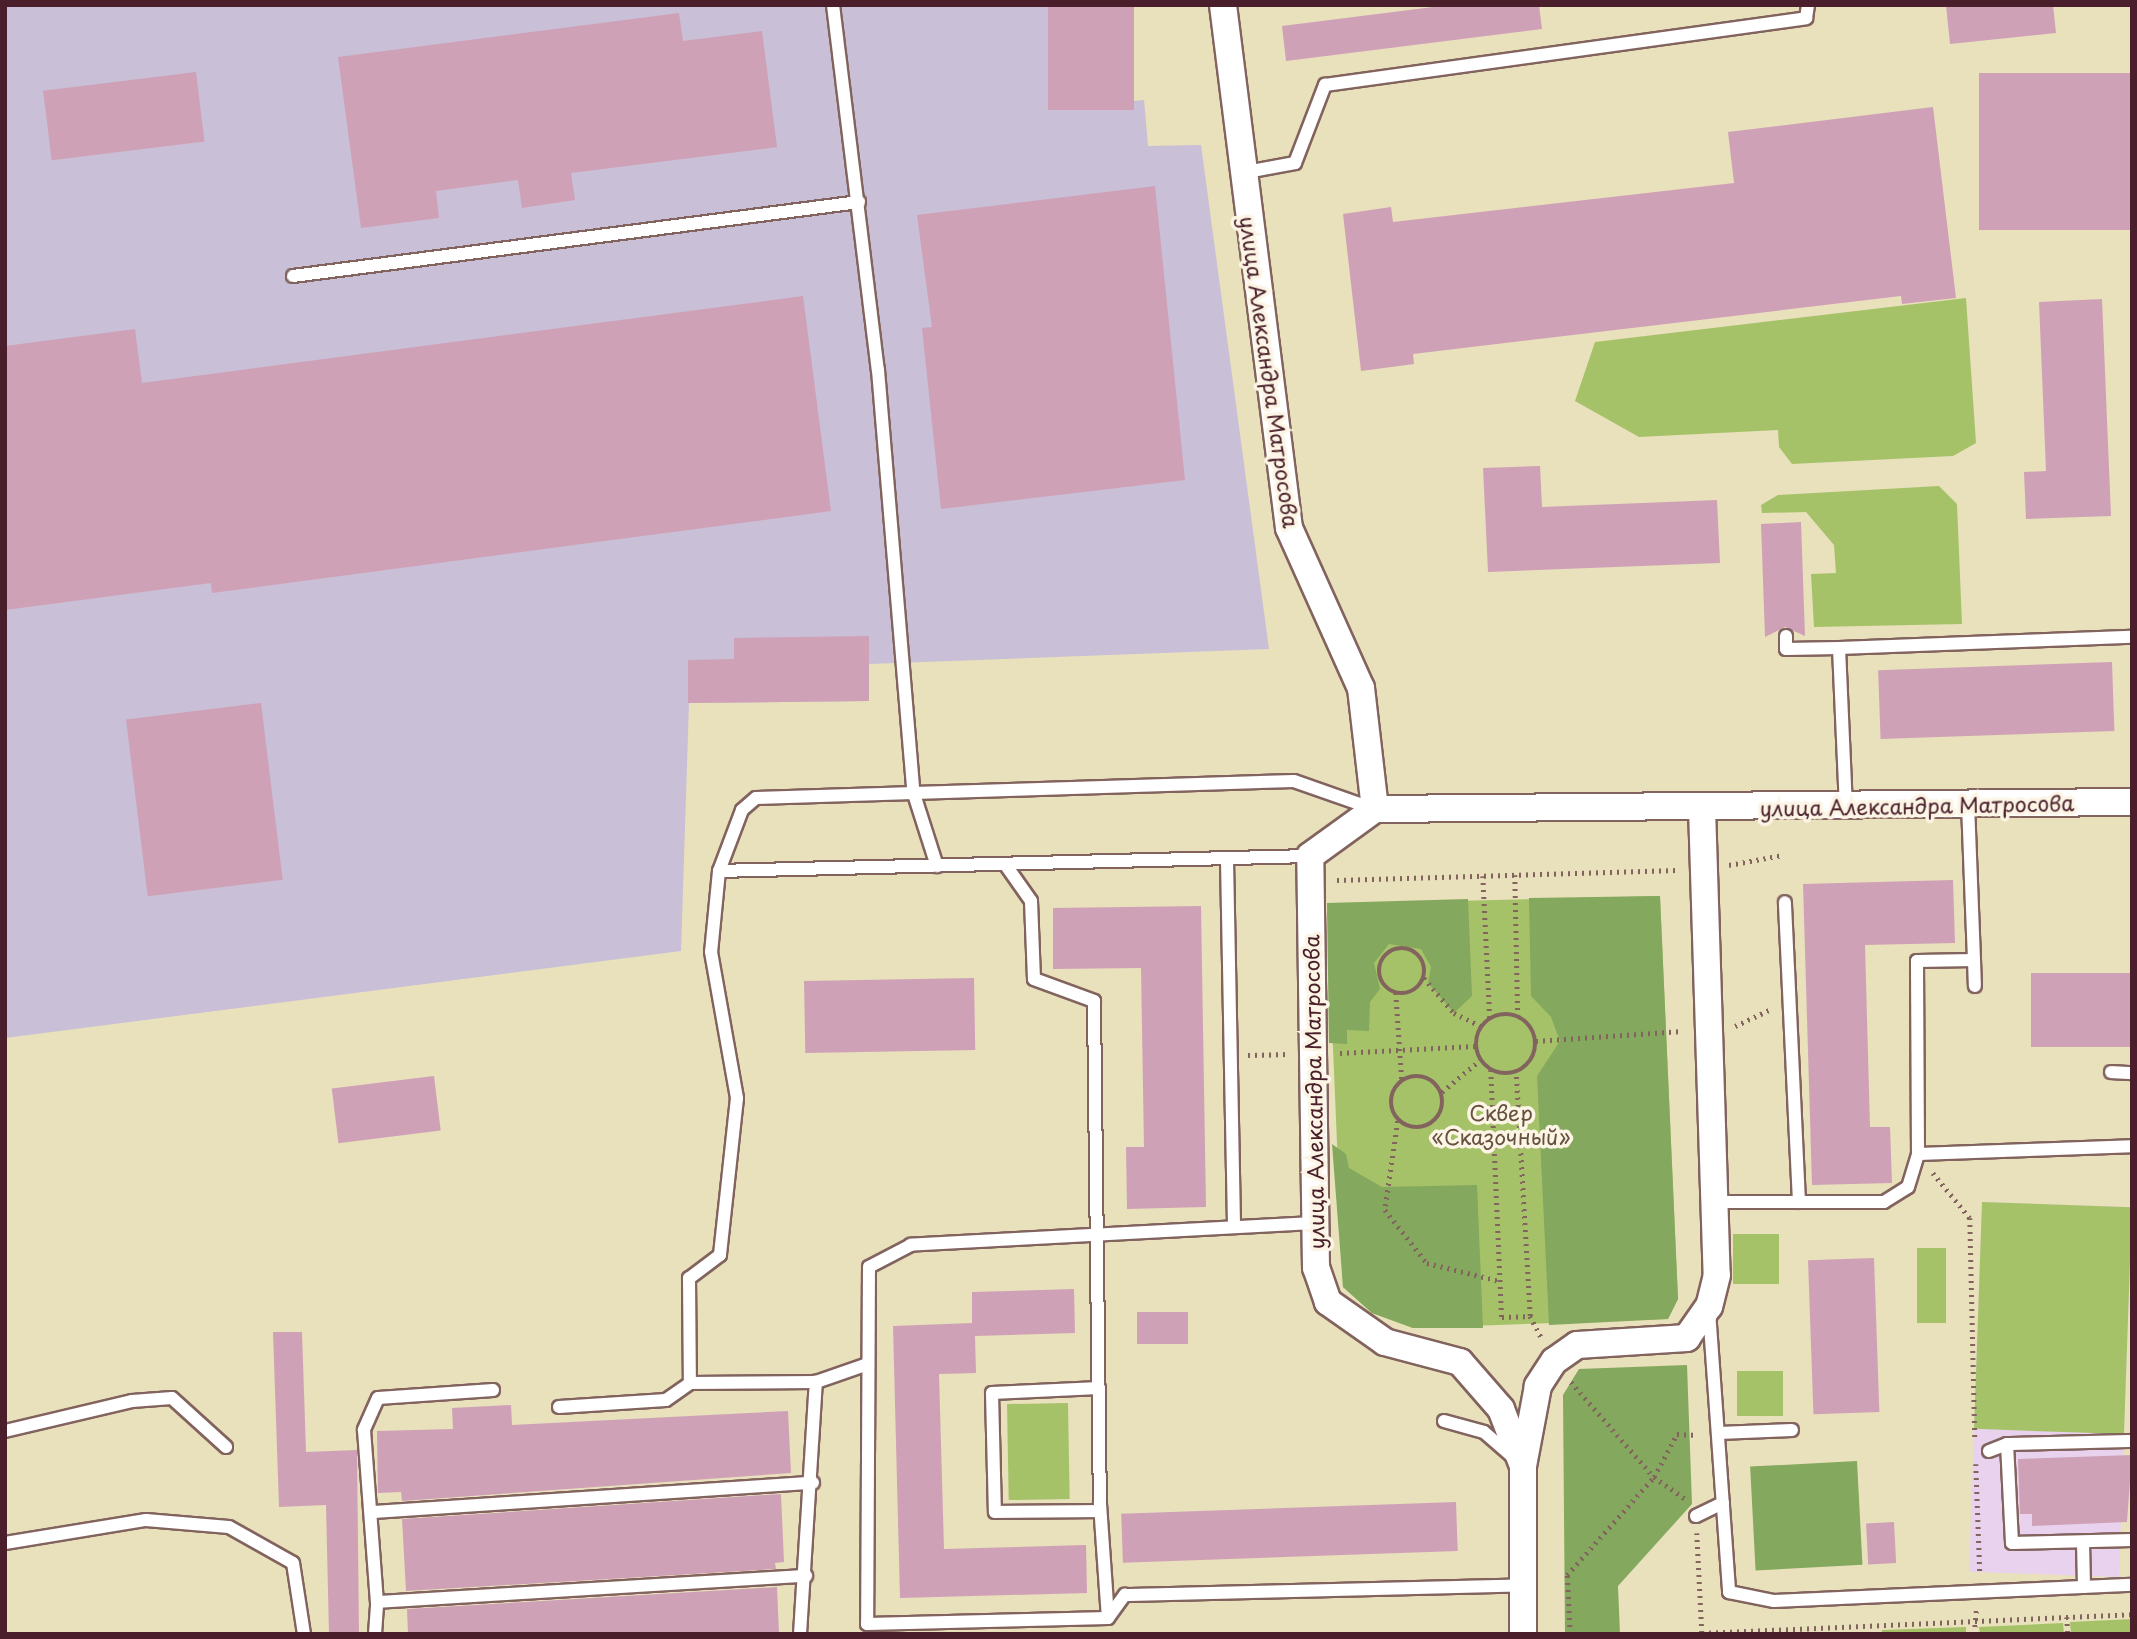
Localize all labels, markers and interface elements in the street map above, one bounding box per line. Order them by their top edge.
street label: улица Александра Матросова [1236,214,1304,530]
street label: улица Александра Матросова [1759,790,2075,820]
street label: улица Александра Матросова [1298,934,1328,1250]
park label: Сквер «Сказочный» [1432,1099,1570,1149]

